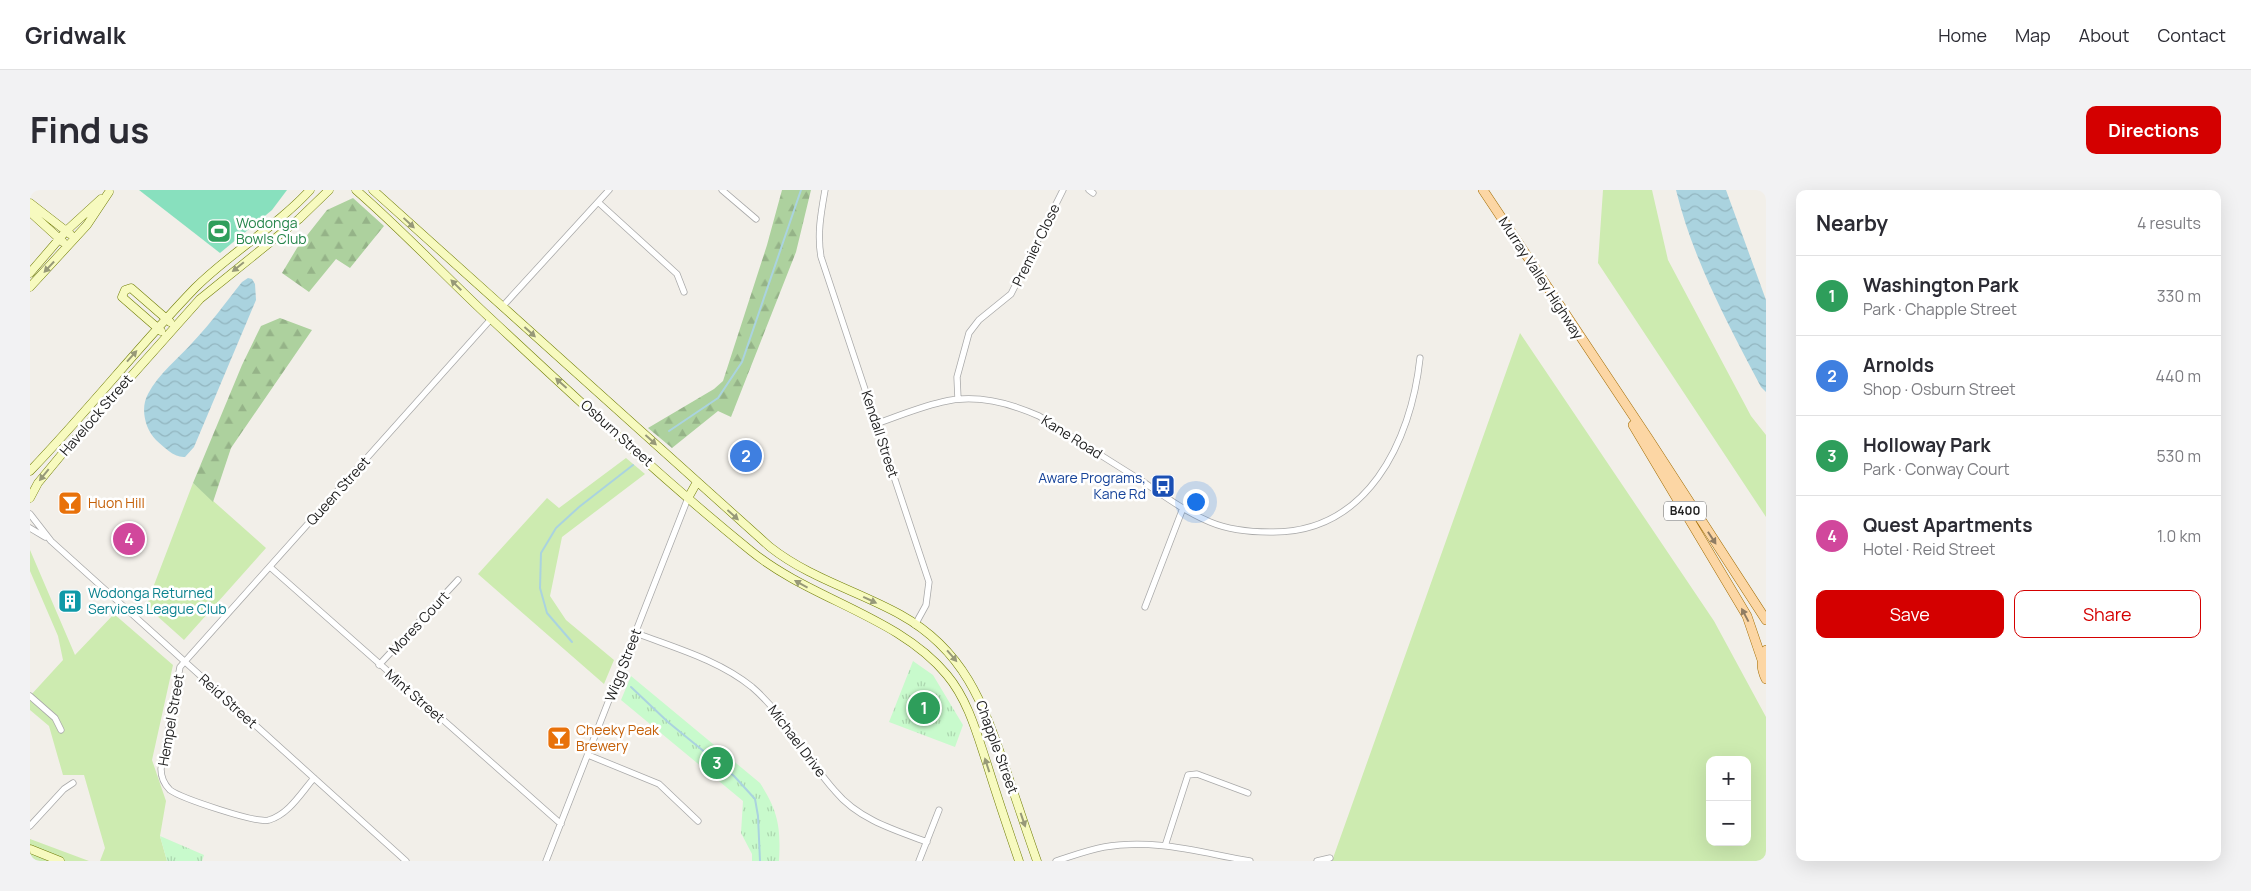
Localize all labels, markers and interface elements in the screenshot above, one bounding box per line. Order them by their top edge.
text: Gridwalk [25,18,126,51]
text: Home [1938,23,1987,47]
text: Map [2015,23,2051,47]
text: About [2079,23,2129,47]
text: Contact [2157,23,2226,47]
text: Find us [30,106,149,154]
button: Directions [2086,106,2221,154]
street label: Premier Close [1007,200,1064,289]
text: Nearby [1816,209,1888,237]
text: 4 results [2137,212,2201,234]
place label: Wodonga Bowls Club [236,213,307,248]
street label: Murray Valley Highway [1495,213,1588,343]
one-way arrow [403,217,415,229]
sports icon: Wodonga Bowls Club [206,218,232,244]
one-way arrow [43,260,55,272]
one-way arrow [232,261,245,272]
text: Washington Park [1863,272,2018,298]
one-way arrow [450,279,462,291]
text: 1 [1828,285,1836,307]
text: 330 m [2157,285,2201,307]
text: Park · Chapple Street [1863,298,2017,320]
one-way arrow [523,326,535,338]
one-way arrow [126,351,138,363]
text: Arnolds [1863,352,1934,378]
text: 2 [1827,365,1837,387]
text: 440 m [2155,365,2201,387]
street label: Havelock Street [55,370,137,459]
one-way arrow [556,377,568,389]
text: Shop · Osburn Street [1863,378,2016,400]
street label: Kendall Street [857,388,904,480]
street label: Osburn Street [577,395,658,471]
street label: Kane Road [1038,410,1106,463]
text: Holloway Park [1863,432,1991,458]
one-way arrow [644,434,656,446]
pin: 2 [730,437,762,475]
text: 3 [1827,445,1837,467]
text: 530 m [2156,445,2201,467]
street label: Queen Street [302,452,374,529]
text: Park · Conway Court [1863,458,2010,480]
one-way arrow [39,468,50,481]
place label: Aware Programs, Kane Rd [1038,468,1146,503]
bus stop icon: Aware Programs, Kane Rd [1150,473,1176,499]
your location [1183,489,1209,515]
bar icon: Huon Hill [57,490,83,516]
place label: Huon Hill [88,493,145,512]
road number: B400 [1664,502,1706,521]
one-way arrow [727,509,739,521]
text: Quest Apartments [1863,512,2033,538]
pin: 4 [113,520,145,558]
text: 4 [1827,525,1837,547]
text: 1.0 km [2157,525,2201,547]
one-way arrow [1707,532,1717,545]
text: Hotel · Reid Street [1863,538,1995,560]
one-way arrow [793,580,808,588]
place label: Wodonga Returned Services League Club [88,583,227,618]
street label: Mores Court [384,586,453,659]
building icon: Wodonga Returned Services League Club [57,588,83,614]
button: Save [1816,590,2004,638]
button: Share [2014,590,2201,638]
one-way arrow [863,596,877,604]
one-way arrow [1741,607,1749,622]
street label: Wigg Street [600,625,645,704]
one-way arrow [946,650,957,662]
street label: Mint Street [382,665,449,727]
street label: Reid Street [195,669,262,732]
street label: Hempel Street [153,672,188,767]
pin: 1 [908,689,940,727]
street label: Chapple Street [972,698,1023,797]
street label: Michael Drive [764,701,831,781]
place label: Cheeky Peak Brewery [576,720,660,755]
bar icon: Cheeky Peak Brewery [546,725,572,751]
pin: 3 [701,744,733,782]
map controls [1706,756,1751,846]
button: + [1706,756,1751,801]
one-way arrow [983,757,991,772]
button: − [1706,801,1751,846]
one-way arrow [1019,813,1027,828]

